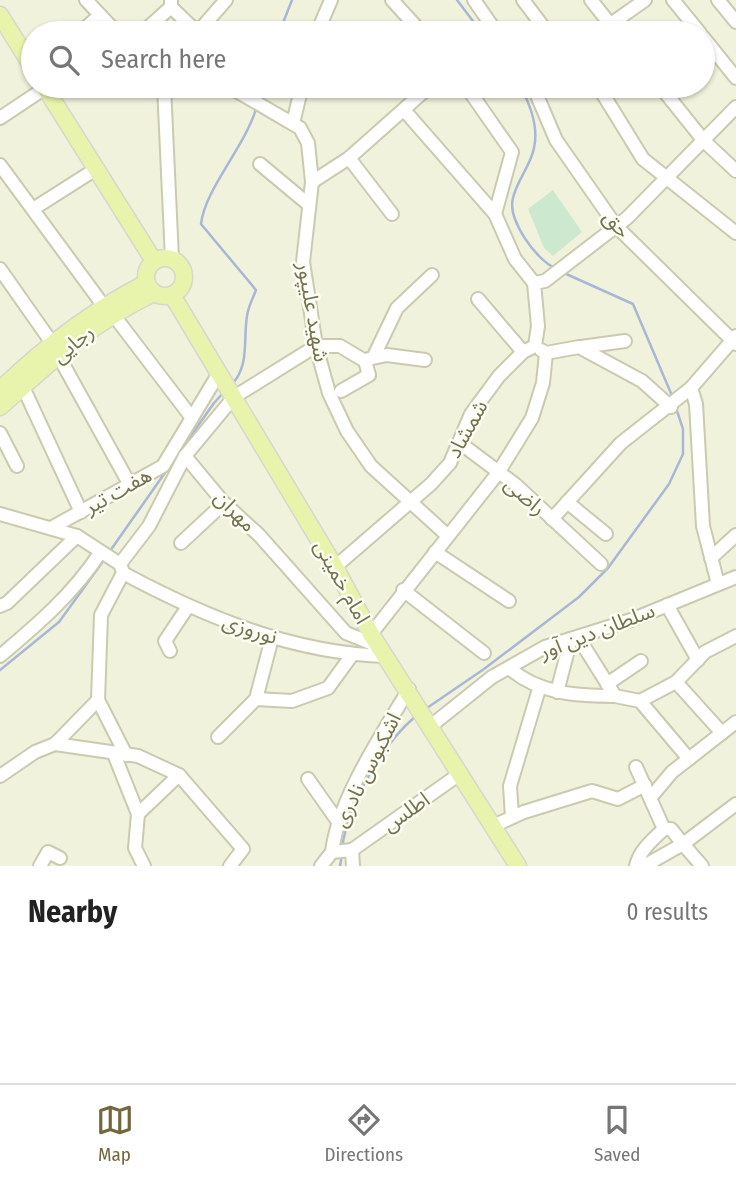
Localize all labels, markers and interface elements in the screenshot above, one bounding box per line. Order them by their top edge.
search box [21,21,715,98]
icon: search [45,41,83,79]
text: Search here [101,44,226,75]
street label: حق [598,204,636,244]
street label: شهید علیپور [291,259,335,364]
street label: رجایی [47,319,99,369]
street label: شمشاد [440,395,494,463]
street label: هفت تیر [79,462,156,520]
street label: راضی [499,471,551,521]
street label: مهران [209,485,261,537]
street label: امام خمینی [306,535,376,630]
street label: سلطان دین آور [535,597,658,665]
street label: نوروزی [219,608,281,650]
street label: اشکبوس نادری [327,708,407,832]
street label: اطلس [377,786,435,838]
text: Nearby [28,894,117,930]
text: 0 results [627,898,708,926]
tab: Map [96,1101,134,1166]
tab: Directions [325,1101,403,1166]
tab: Saved [594,1101,640,1166]

